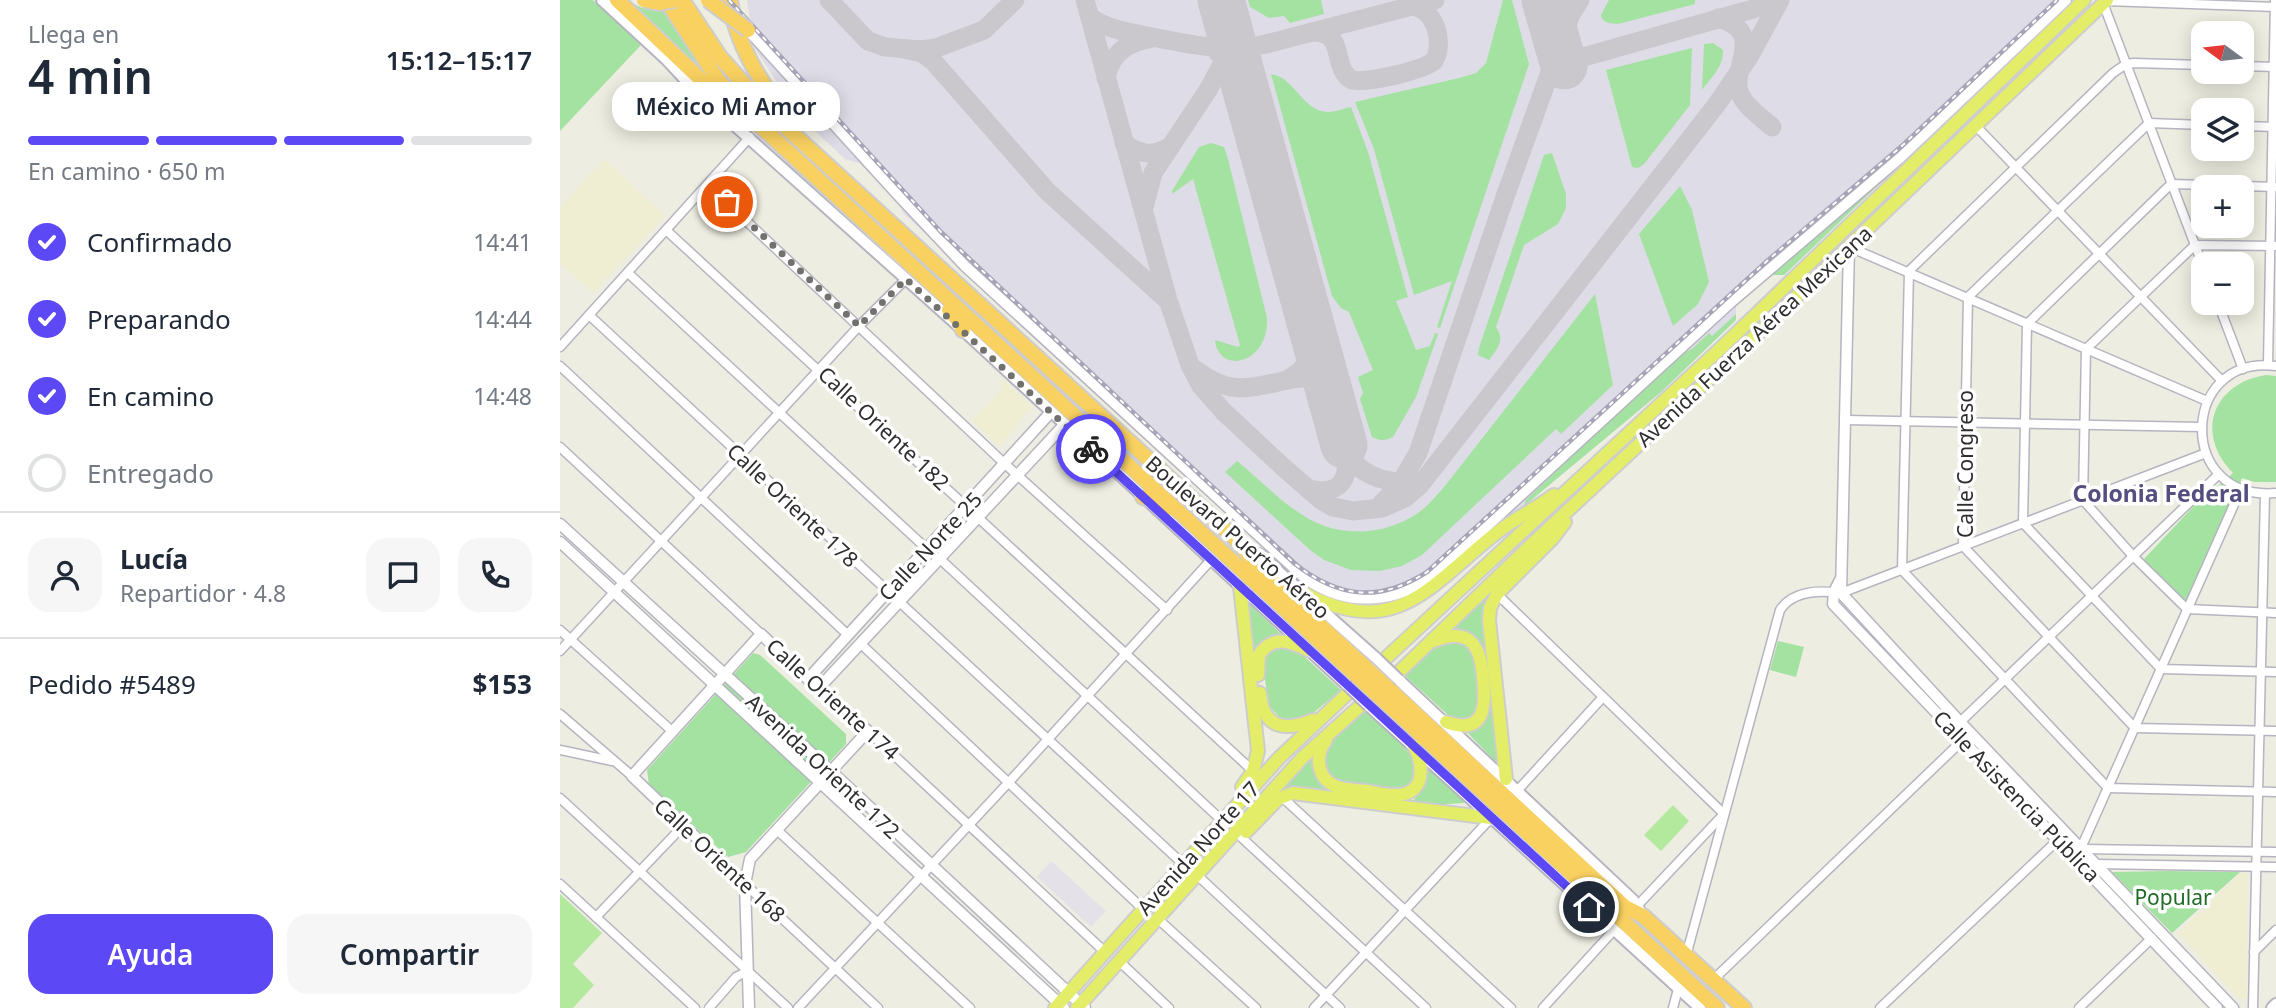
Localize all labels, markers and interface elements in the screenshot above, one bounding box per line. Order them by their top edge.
text: Llega en [28,18,119,50]
north arrow [2191,21,2254,84]
map controls [2191,21,2254,315]
text: 15:12–15:17 [386,42,532,78]
text: 4 min [28,45,153,107]
callout: México Mi Amor [613,83,841,132]
text: México Mi Amor [635,90,817,122]
button: layers [2191,98,2254,161]
text: En camino · 650 m [28,155,226,187]
pin [697,172,757,232]
button: + [2191,175,2254,238]
icon: bag [708,183,746,221]
street label: Avenida Fuerza Aérea Mexicana [1630,219,1878,453]
icon: check [28,223,66,261]
text: Confirmado [87,224,232,260]
text: 14:41 [473,226,532,258]
button: − [2191,252,2254,315]
icon: check [28,300,66,338]
text: Preparando [87,301,231,337]
text: 14:44 [473,303,532,335]
street label: Calle Oriente 182 [812,360,956,496]
icon: check [28,377,66,415]
text: En camino [87,378,214,414]
text: 14:48 [473,380,532,412]
street label: Calle Congreso [1951,390,1979,538]
courier [1056,414,1126,484]
icon: bike [1072,430,1110,468]
street label: Calle Oriente 178 [721,437,865,573]
street label: Boulevard Puerto Aéreo [1140,449,1336,625]
text: Entregado [87,455,214,491]
district label: Colonia Federal [2072,477,2250,509]
street label: Calle Norte 25 [872,485,988,607]
button: person [28,538,102,612]
button: chat [366,538,440,612]
button: phone [458,538,532,612]
text: Lucía [120,541,188,577]
text: Repartidor · 4.8 [120,577,286,609]
street label: Calle Oriente 174 [761,632,905,766]
text: Pedido #5489 [28,666,196,702]
text: $153 [473,666,532,702]
street label: Avenida Oriente 172 [740,687,906,845]
street label: Calle Asistencia Pública [1928,704,2106,888]
street label: Avenida Norte 17 [1130,775,1266,921]
street label: Calle Oriente 168 [648,792,792,928]
pin [1559,877,1619,937]
park label: Popular [2134,883,2212,911]
icon: home [1570,888,1608,926]
button: Ayuda [28,914,273,994]
button: Compartir [287,914,532,994]

